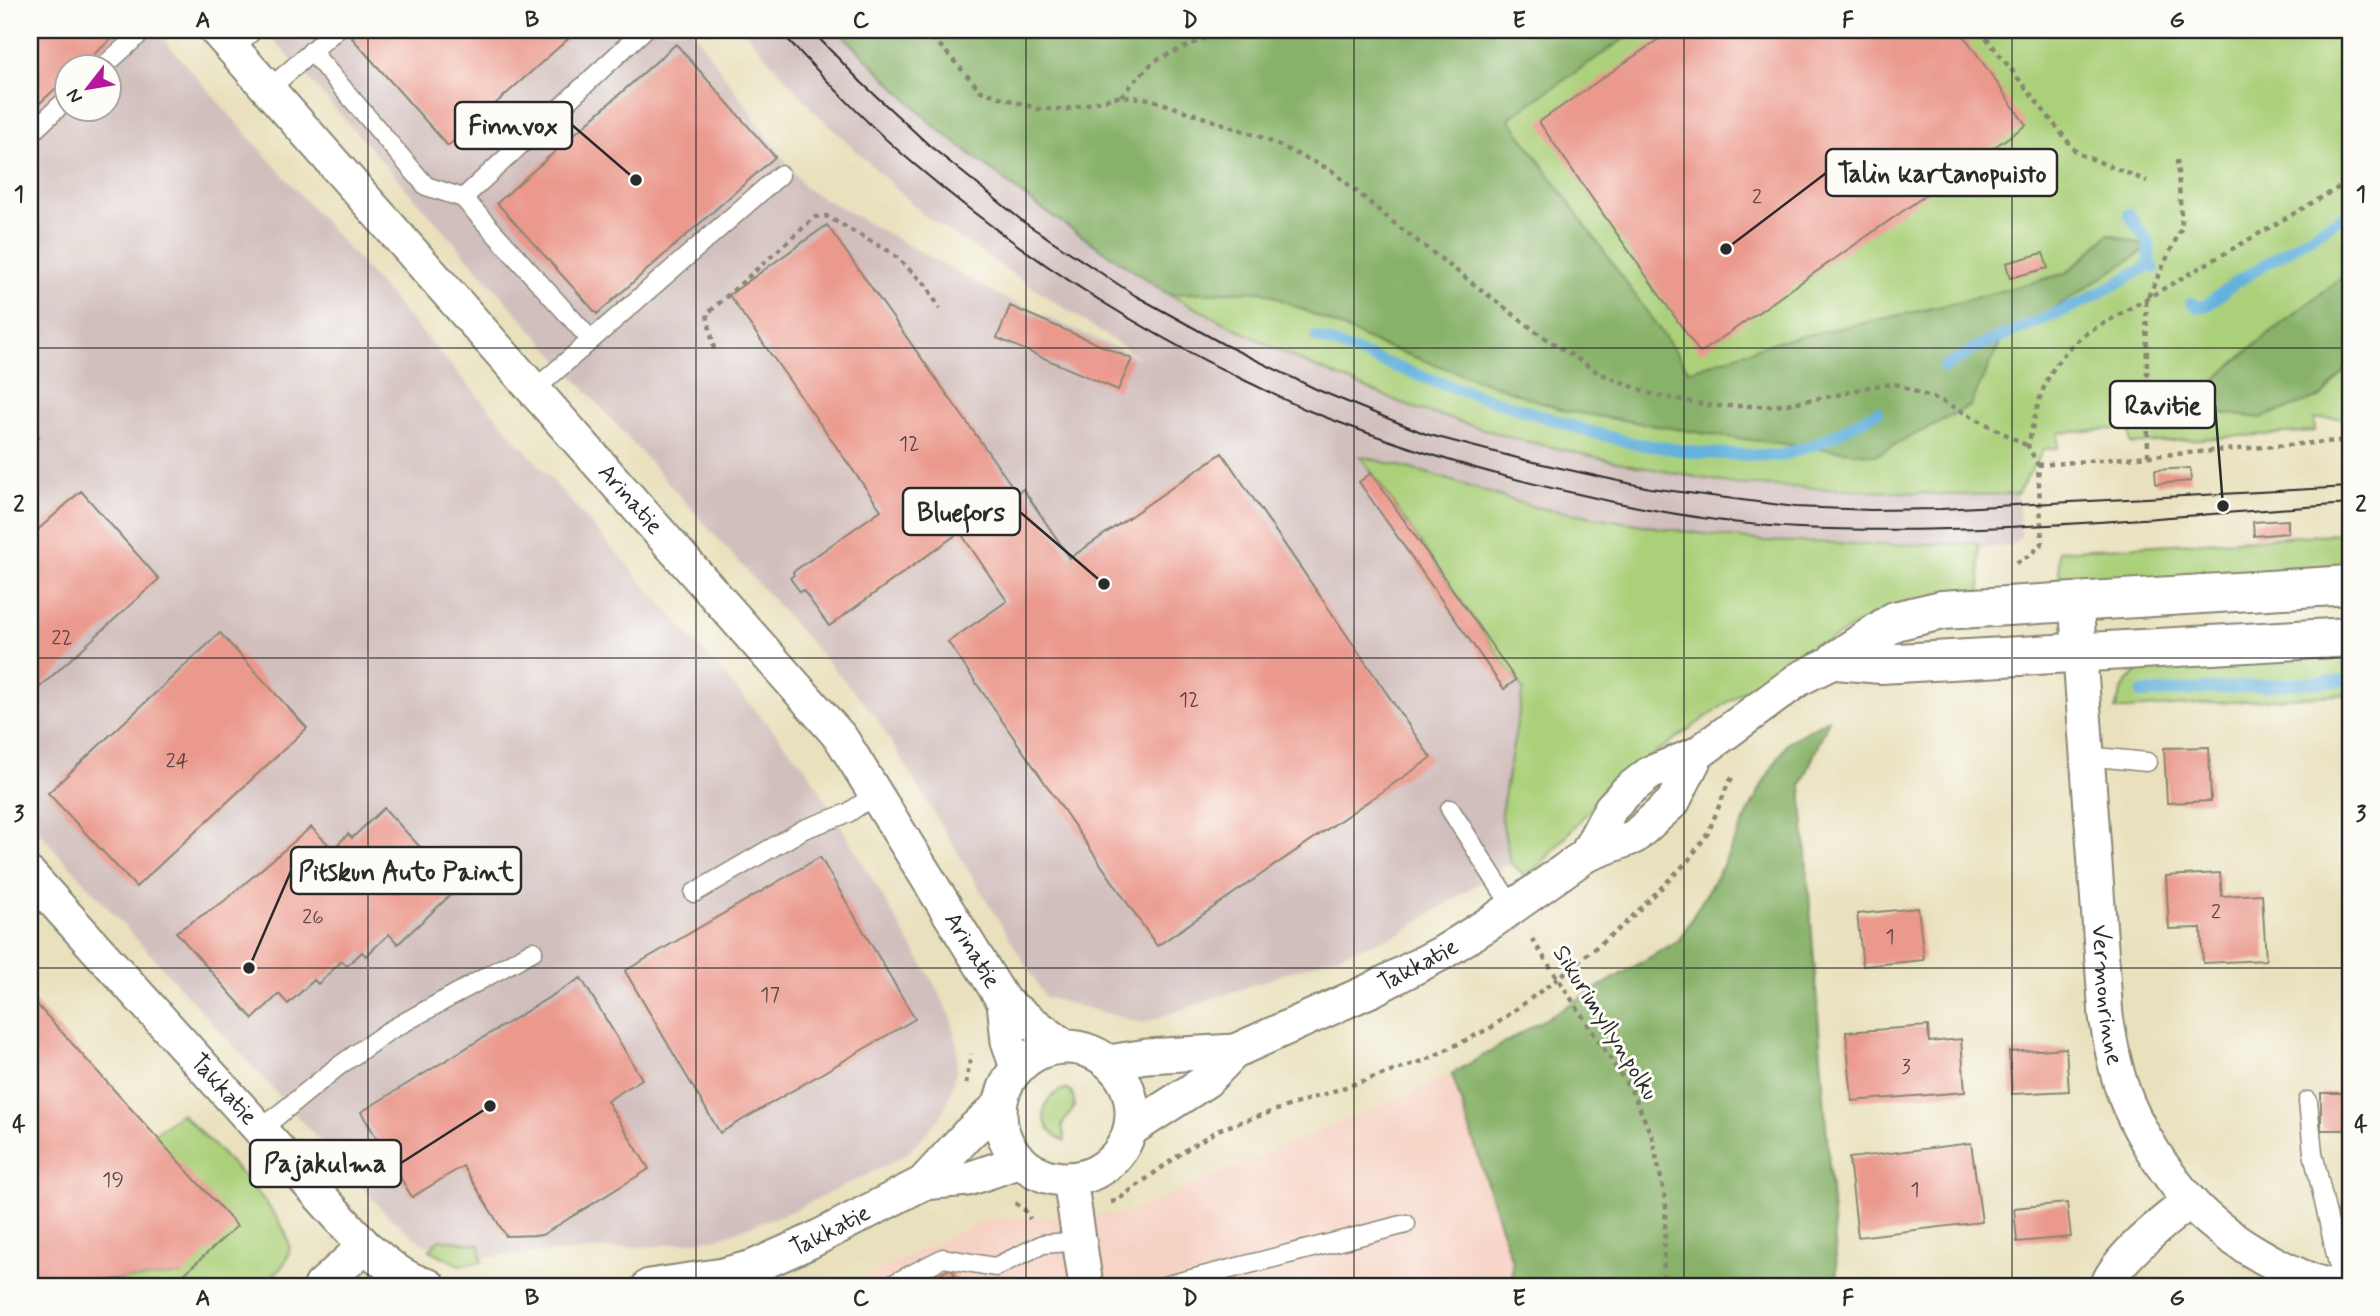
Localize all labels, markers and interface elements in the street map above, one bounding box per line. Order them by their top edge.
text: A [195,6,211,36]
text: B [525,6,540,36]
text: C [853,6,870,36]
text: D [1182,6,1198,36]
text: E [1512,6,1526,36]
text: F [1842,6,1854,36]
text: G [2169,6,2185,36]
north arrow [52,52,122,122]
text: N [61,84,89,108]
callout: Finnvox [455,102,572,149]
text: Finnvox [468,110,558,144]
callout: Talin kartanopuisto [1826,149,2057,196]
text: Talin kartanopuisto [1837,158,2047,192]
text: 1 [14,180,24,210]
text: 1 [2356,180,2366,210]
house number: 2 [1752,183,1762,211]
callout: Ravitie [2110,381,2215,428]
text: Ravitie [2125,390,2202,424]
house number: 12 [899,430,919,458]
street label: Arinatie [591,457,670,541]
callout: Bluefors [903,488,1020,535]
text: 2 [13,490,25,520]
text: 2 [2355,490,2367,520]
text: Bluefors [917,497,1005,533]
house number: 22 [51,624,73,652]
house number: 12 [1179,686,1199,714]
house number: 24 [165,747,189,775]
text: 3 [14,800,25,830]
text: 3 [2356,800,2367,830]
callout: Pitskun Auto Paint [291,847,521,894]
text: Pitskun Auto Paint [298,856,515,890]
house number: 2 [2211,898,2221,926]
house number: 26 [302,903,324,931]
street label: Arinatie [937,906,1008,995]
house number: 1 [1885,923,1895,951]
street label: Vermonrinne [2084,923,2130,1068]
street label: Takkatie [1373,931,1464,999]
street label: Sikurimyllynpolku [1545,940,1665,1106]
house number: 17 [760,981,780,1009]
street label: Takkatie [183,1047,264,1132]
house number: 3 [1901,1053,1911,1081]
text: 4 [12,1110,26,1140]
text: 4 [2354,1110,2368,1140]
callout: Pajakulma [250,1140,401,1187]
text: Pajakulma [264,1148,386,1182]
house number: 19 [102,1166,124,1194]
house number: 1 [1910,1176,1920,1204]
street label: Takkatie [785,1197,876,1264]
text: A [195,1284,211,1314]
text: B [525,1284,540,1314]
text: C [853,1284,870,1314]
text: D [1182,1284,1198,1314]
text: E [1512,1284,1526,1314]
text: F [1842,1284,1854,1314]
text: G [2169,1284,2185,1314]

